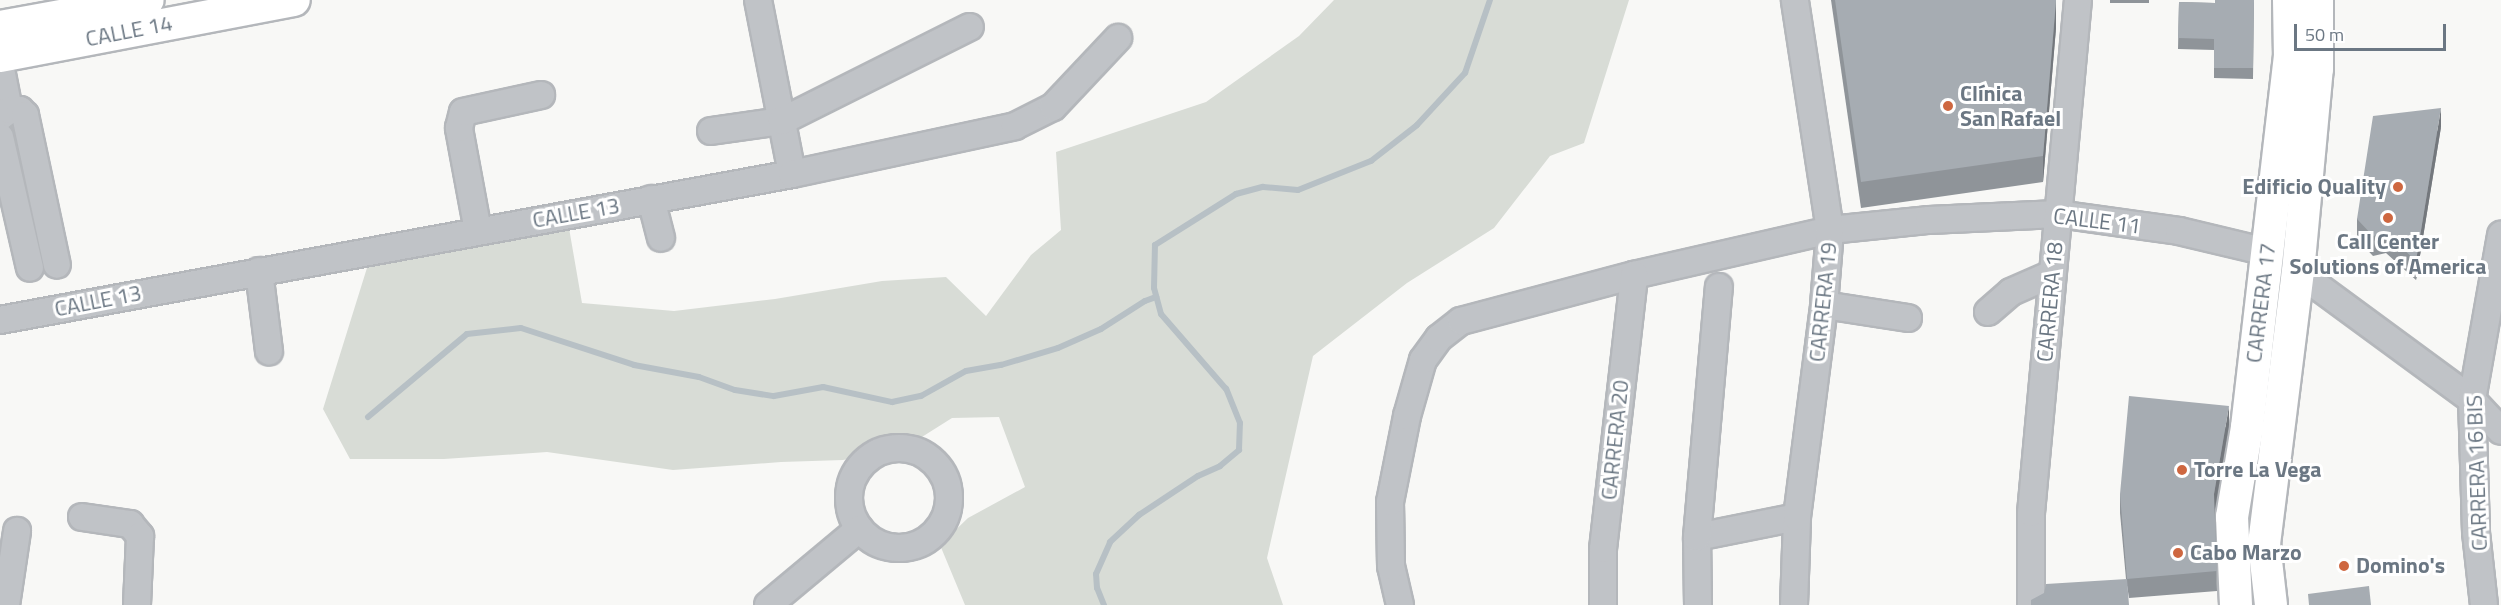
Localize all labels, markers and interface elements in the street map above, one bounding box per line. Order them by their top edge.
street label: CALLE 14 [83,10,175,52]
scale bar [2297,12,2448,50]
text: 50 m [2305,21,2344,48]
place label: Clínica San Rafael [1960,80,2061,132]
marker: Clínica San Rafael [1941,99,1955,113]
place label: Edificio Quality [2242,174,2386,200]
marker: Edificio Quality [2391,180,2405,194]
street label: CALLE 13 [530,192,622,234]
street label: CALLE 11 [2052,203,2142,239]
marker: Call Center Solutions of America [2381,211,2395,225]
place label: Call Center Solutions of America [2290,228,2486,280]
street label: CARRERA 19 [1804,241,1842,363]
street label: CARRERA 18 [2032,241,2068,363]
street label: CARRERA 17 [2241,242,2281,364]
street label: CALLE 13 [52,280,144,322]
street label: CARRERA 20 [1596,379,1634,501]
street label: CARRERA 16 BIS [2461,395,2493,551]
place label: Torre La Vega [2194,457,2321,483]
marker: Torre La Vega [2175,463,2189,477]
place label: Cabo Marzo [2190,540,2302,566]
marker: Cabo Marzo [2171,546,2185,560]
place label: Domino's [2356,553,2445,579]
marker: Domino's [2337,559,2351,573]

